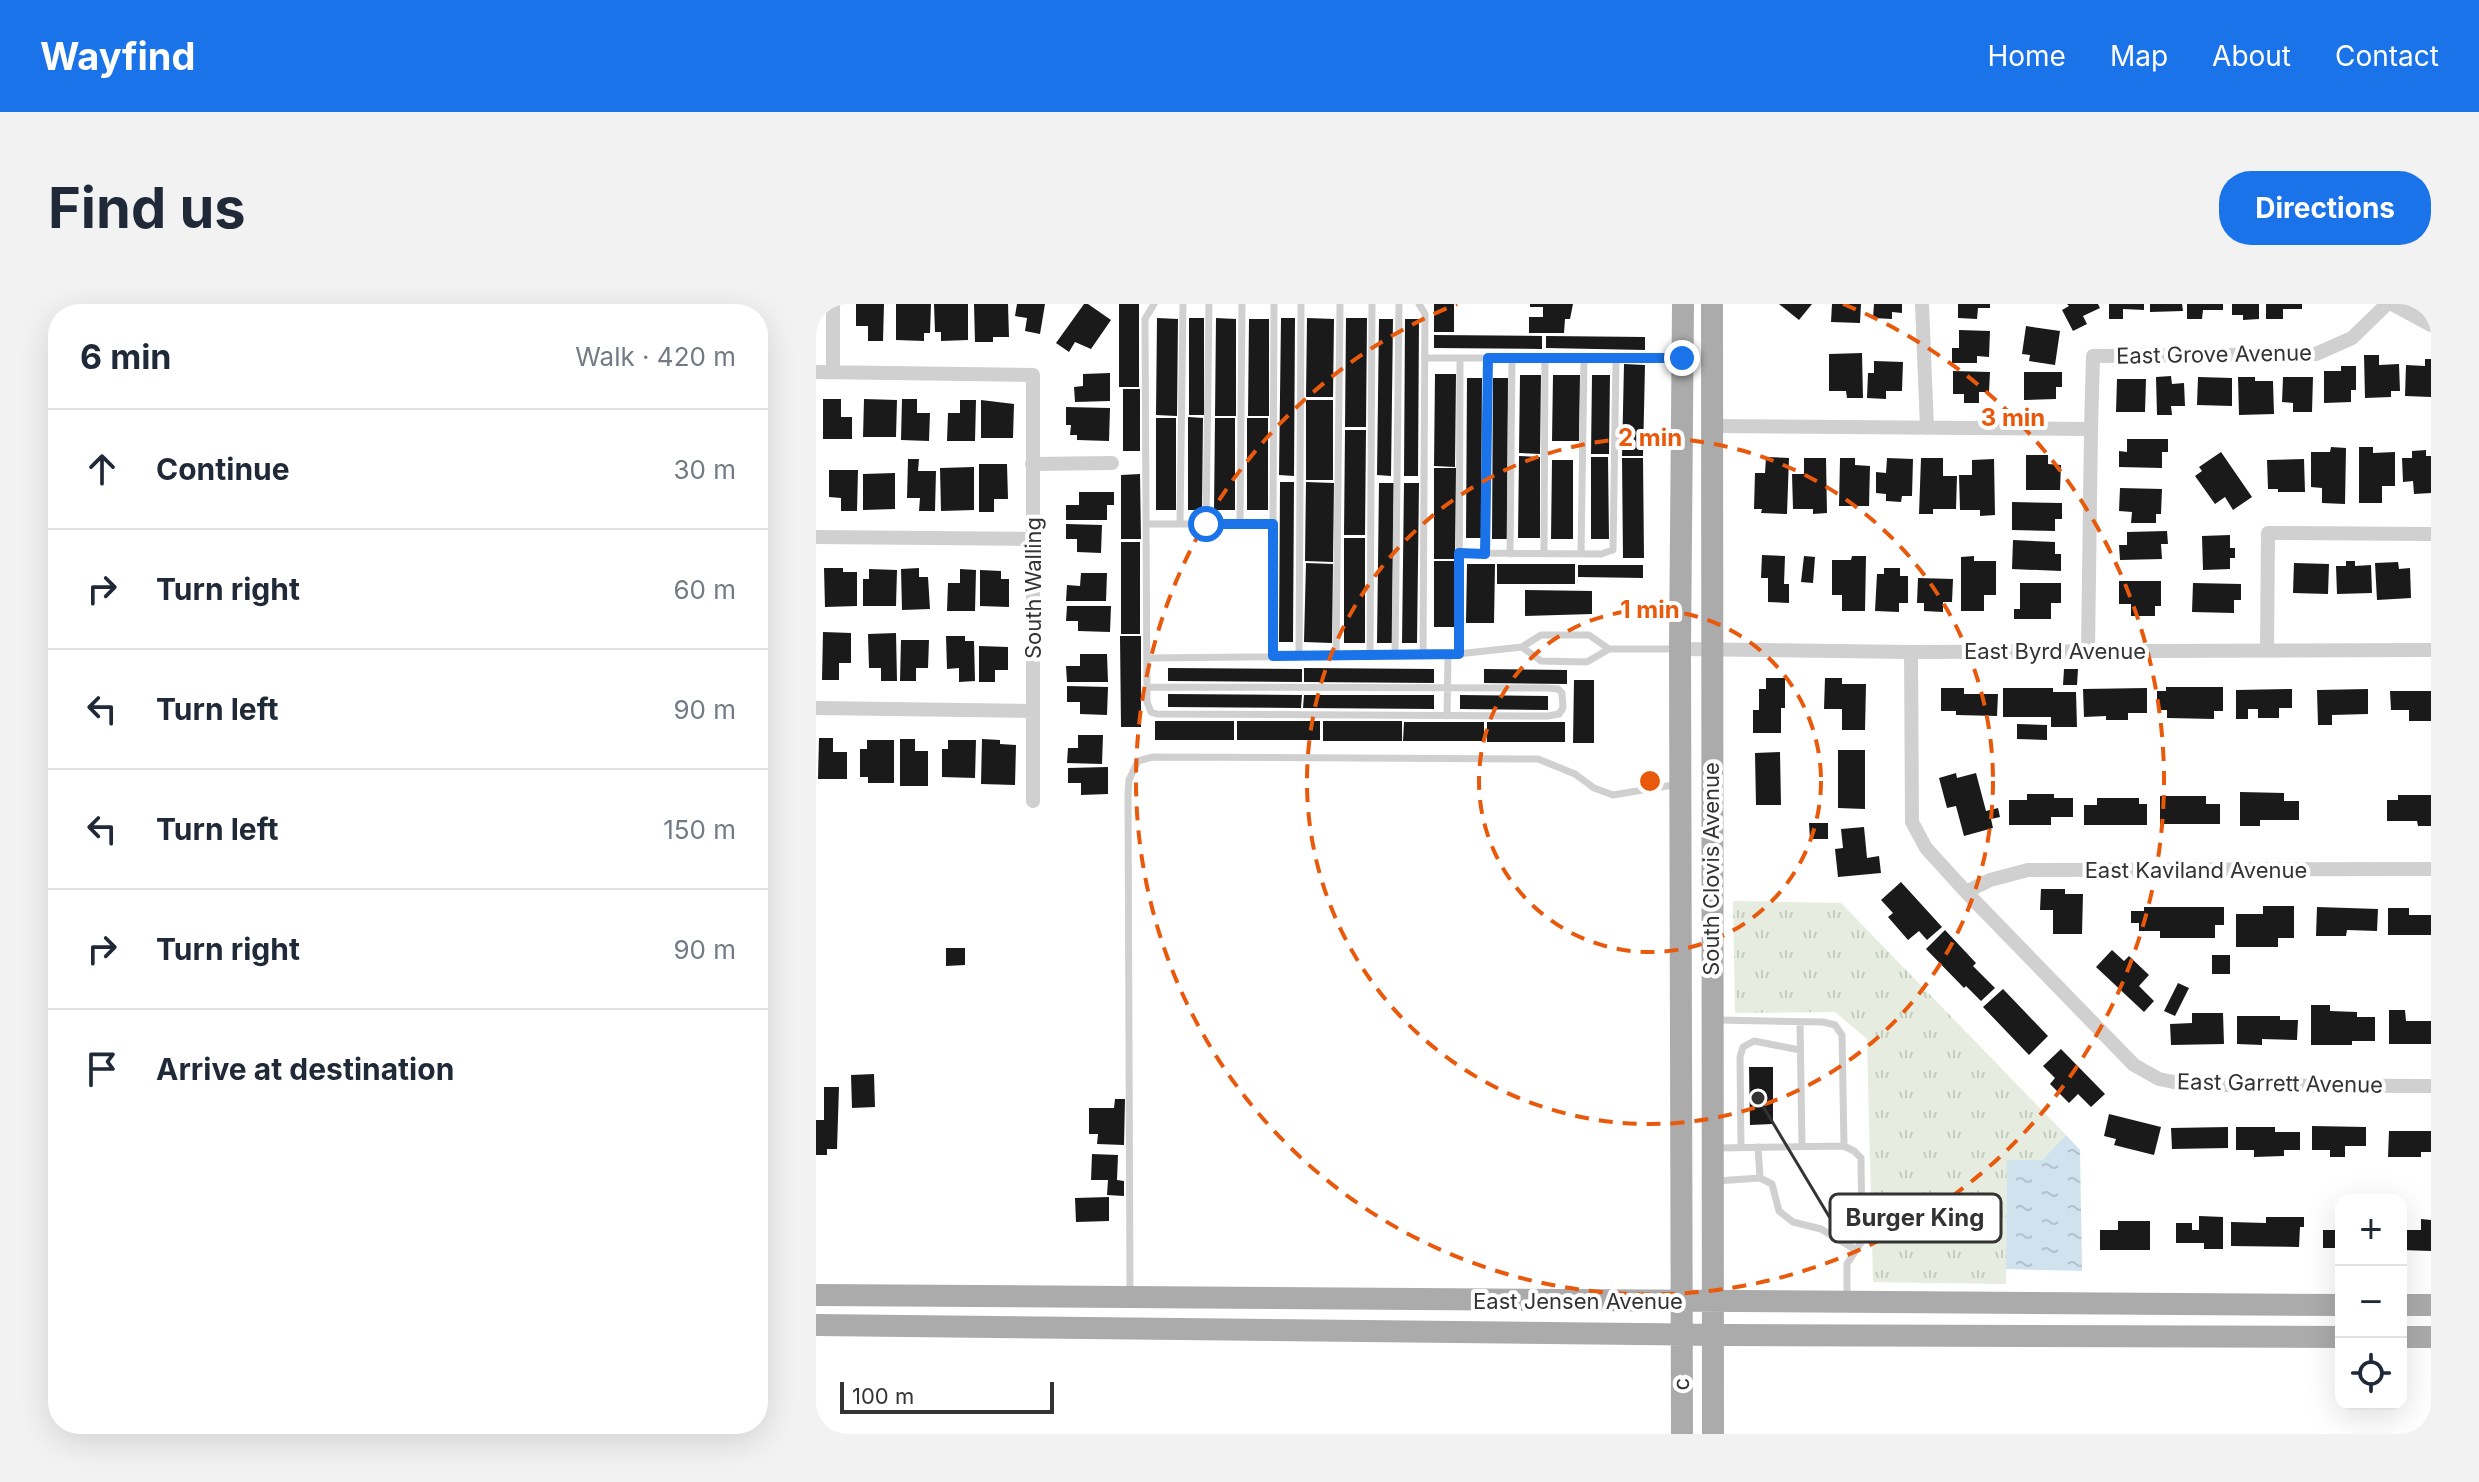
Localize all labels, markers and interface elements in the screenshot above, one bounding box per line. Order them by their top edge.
text: Wayfind [40,33,195,79]
text: Home [1987,39,2066,73]
text: Map [2110,39,2168,73]
text: About [2212,39,2291,73]
text: Contact [2335,39,2439,73]
button: Directions [2219,171,2431,245]
text: Find us [48,174,246,242]
text: 6 min [80,336,172,377]
street label: East Grove Avenue [2116,339,2312,369]
route end [1664,340,1700,376]
text: Walk · 420 m [575,341,736,372]
text: 3 min [1981,403,2045,432]
text: 2 min [1618,423,1682,452]
icon: ahead [80,447,124,491]
text: Continue [156,451,290,487]
text: 30 m [673,454,736,485]
route start [1188,506,1224,542]
street label: South Walling [1020,517,1046,659]
icon: right [80,567,124,611]
text: Turn right [156,571,300,607]
text: 60 m [673,574,736,605]
text: 1 min [1620,595,1680,624]
street label: East Byrd Avenue [1964,638,2146,664]
icon: left [80,687,124,731]
text: Turn left [156,691,278,727]
text: 90 m [673,694,736,725]
street label: South Clovis Avenue [1698,762,1724,976]
centre of rings [1636,767,1664,795]
icon: left [80,807,124,851]
text: Turn left [156,811,278,847]
text: 150 m [663,814,736,845]
street label: East Kaviland Avenue [2085,857,2307,883]
icon: right [80,927,124,971]
text: Turn right [156,931,300,967]
text: 90 m [673,934,736,965]
icon: arrive [80,1047,124,1091]
text: Arrive at destination [156,1051,454,1087]
street label: East Garrett Avenue [2177,1068,2383,1098]
callout: Burger King [1830,1194,2001,1242]
map controls [2335,1194,2407,1410]
button: + [2335,1194,2407,1266]
text: Burger King [1846,1203,1984,1232]
button: − [2335,1266,2407,1338]
street label: East Jensen Avenue [1473,1288,1683,1314]
button: locate [2335,1338,2407,1410]
street label: c [1668,1377,1694,1391]
scale bar [840,1378,1054,1414]
text: 100 m [852,1383,914,1409]

